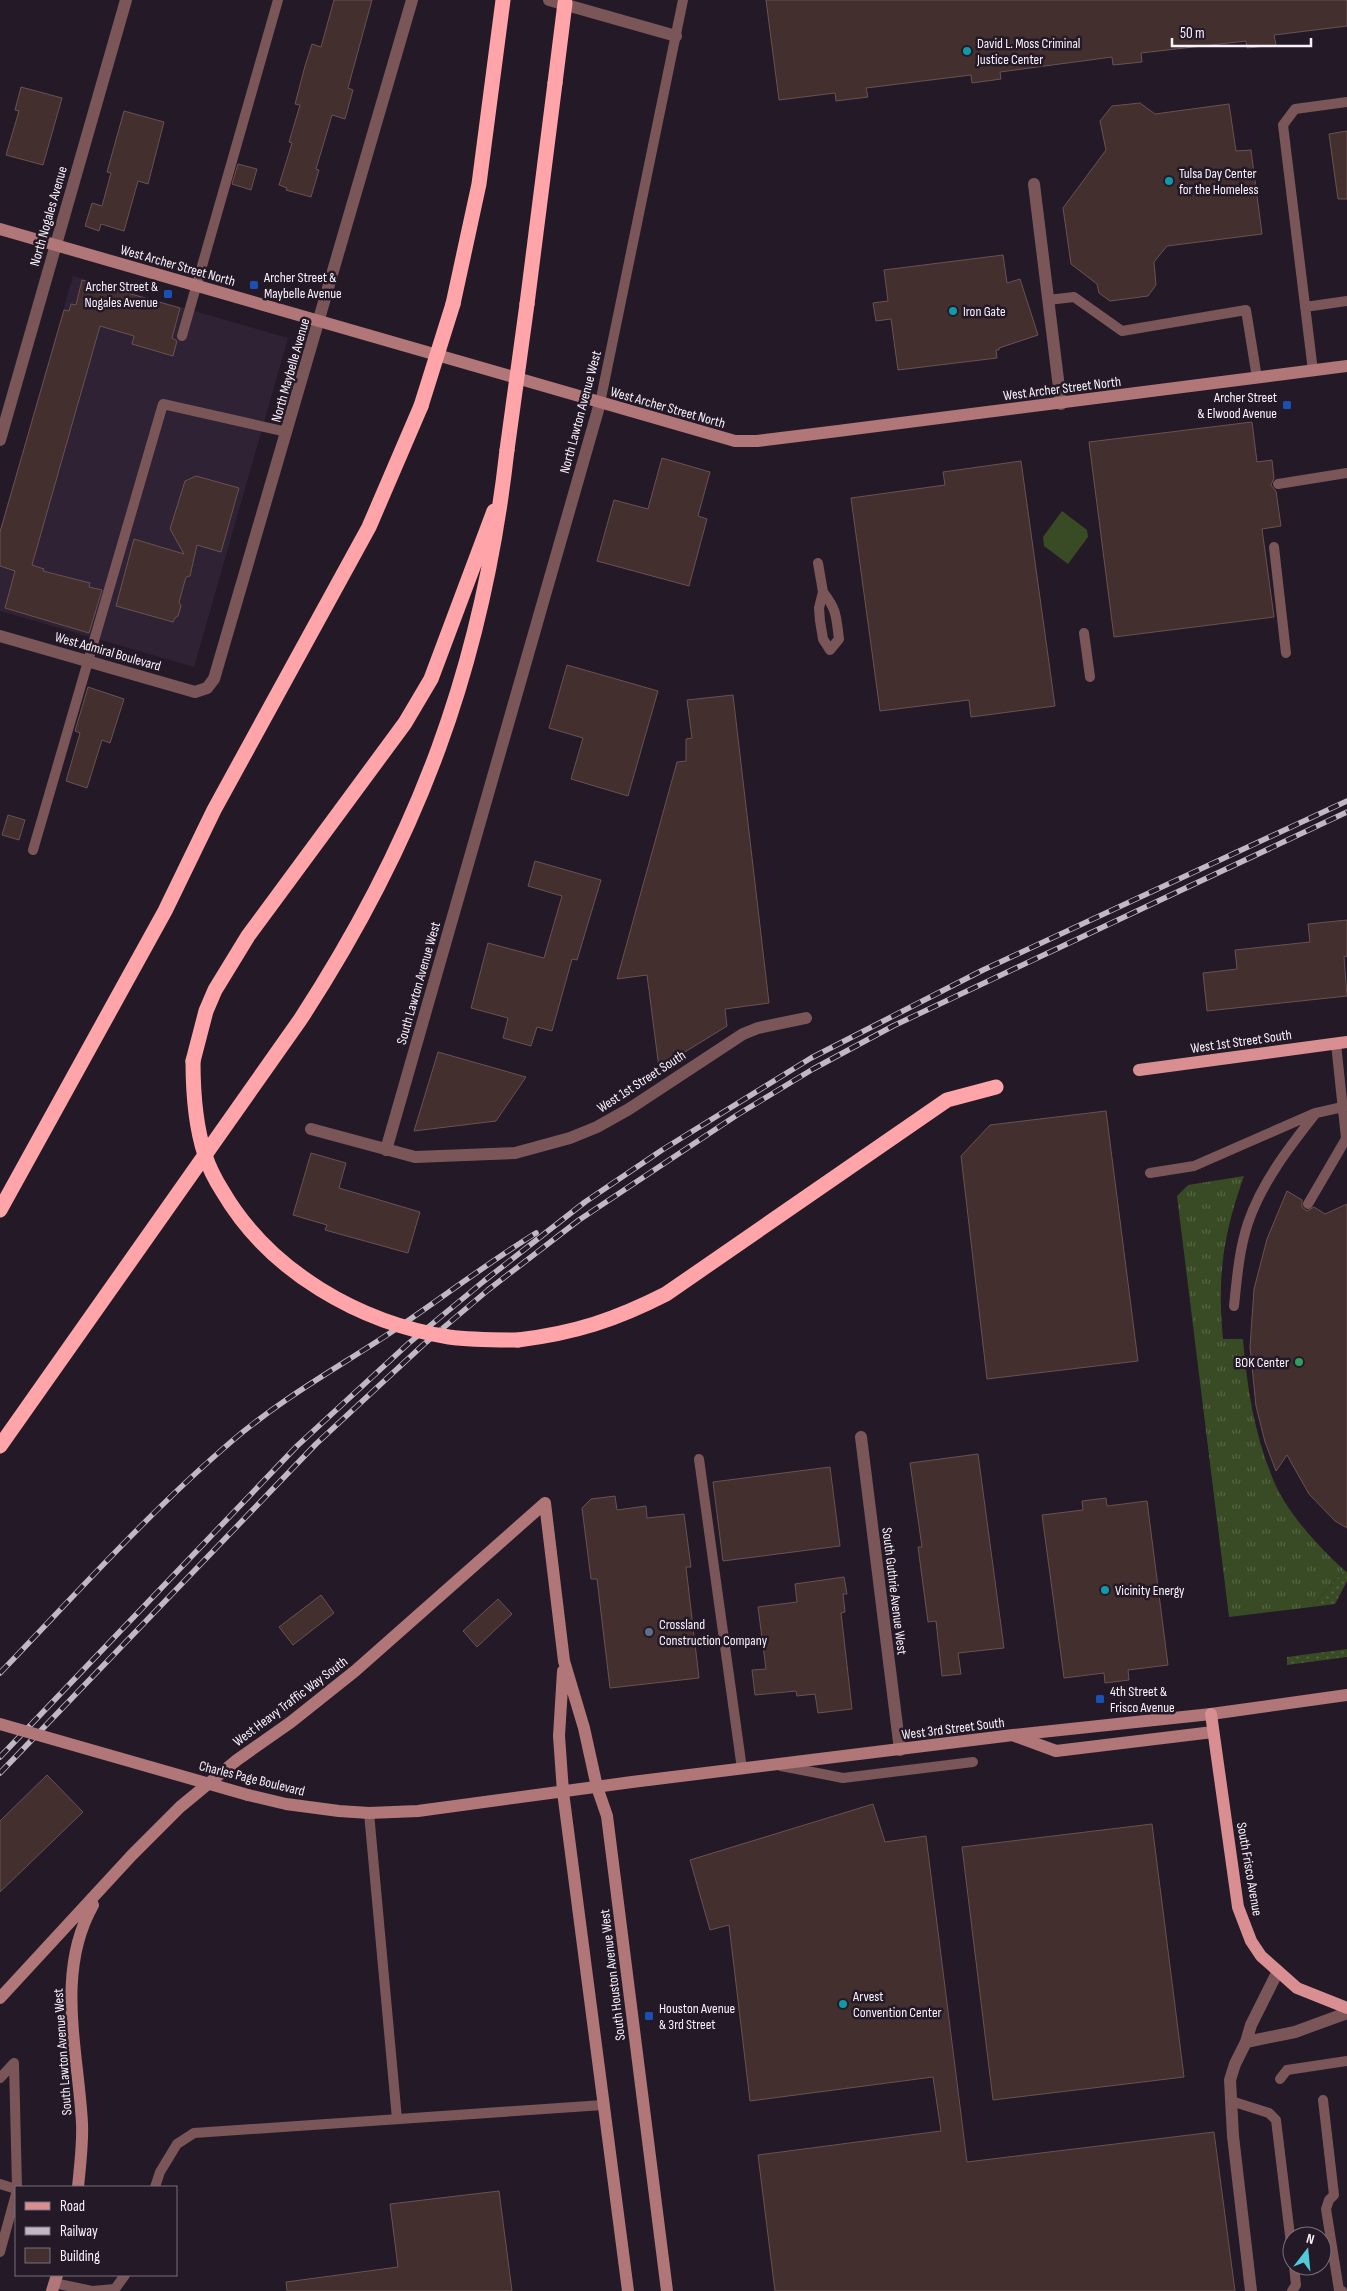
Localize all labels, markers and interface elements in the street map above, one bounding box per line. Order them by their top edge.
scale bar [1172,15,1311,47]
text: 50 m [1180,24,1205,43]
place label: David L. Moss Criminal Justice Center [976,35,1080,68]
marker: David L. Moss Criminal Justice Center [961,45,973,57]
street label: North Nogales Avenue [26,164,71,268]
place label: Tulsa Day Center for the Homeless [1179,165,1259,198]
marker: Tulsa Day Center for the Homeless [1163,175,1175,187]
street label: West Archer Street North [118,241,237,290]
place label: Archer Street & Maybelle Avenue [263,269,342,302]
place label: Archer Street & Nogales Avenue [85,278,158,311]
marker: Archer Street & Maybelle Avenue [248,279,260,291]
marker: Archer Street & Nogales Avenue [162,288,174,300]
place label: Iron Gate [963,303,1006,320]
marker: Iron Gate [947,305,959,317]
street label: North Maybelle Avenue [268,316,313,424]
street label: North Lawton Avenue West [556,349,605,475]
street label: West Archer Street North [1002,373,1122,404]
street label: West Archer Street North [608,383,727,432]
place label: Archer Street & Elwood Avenue [1198,389,1277,422]
marker: Archer Street & Elwood Avenue [1281,399,1293,411]
street label: West Admiral Boulevard [53,628,163,675]
street label: South Lawton Avenue West [393,920,444,1046]
street label: West 1st Street South [1189,1026,1293,1057]
street label: West 1st Street South [594,1046,689,1116]
place label: BOK Center [1235,1354,1289,1371]
marker: BOK Center [1293,1356,1305,1368]
street label: South Guthrie Avenue West [878,1526,911,1656]
place label: Vicinity Energy [1115,1582,1185,1599]
marker: Vicinity Energy [1099,1584,1111,1596]
place label: Crossland Construction Company [659,1616,768,1649]
marker: Crossland Construction Company [643,1626,655,1638]
street label: West Heavy Traffic Way South [230,1653,351,1750]
place label: 4th Street & Frisco Avenue [1110,1683,1175,1716]
marker: 4th Street & Frisco Avenue [1094,1693,1106,1705]
street label: West 3rd Street South [901,1714,1005,1743]
street label: Charles Page Boulevard [197,1757,307,1800]
street label: South Frisco Avenue [1233,1821,1266,1917]
street label: South Houston Avenue West [596,1908,629,2042]
street label: South Lawton Avenue West [50,1988,75,2116]
place label: Arvest Convention Center [852,1988,942,2021]
marker: Arvest Convention Center [837,1998,849,2010]
place label: Houston Avenue & 3rd Street [659,2000,735,2033]
marker: Houston Avenue & 3rd Street [643,2010,655,2022]
legend [15,2186,178,2276]
text: Road [60,2197,85,2216]
text: Railway [60,2222,98,2241]
north arrow [1282,2226,1332,2276]
text: N [1305,2230,1316,2248]
text: Building [60,2247,100,2266]

